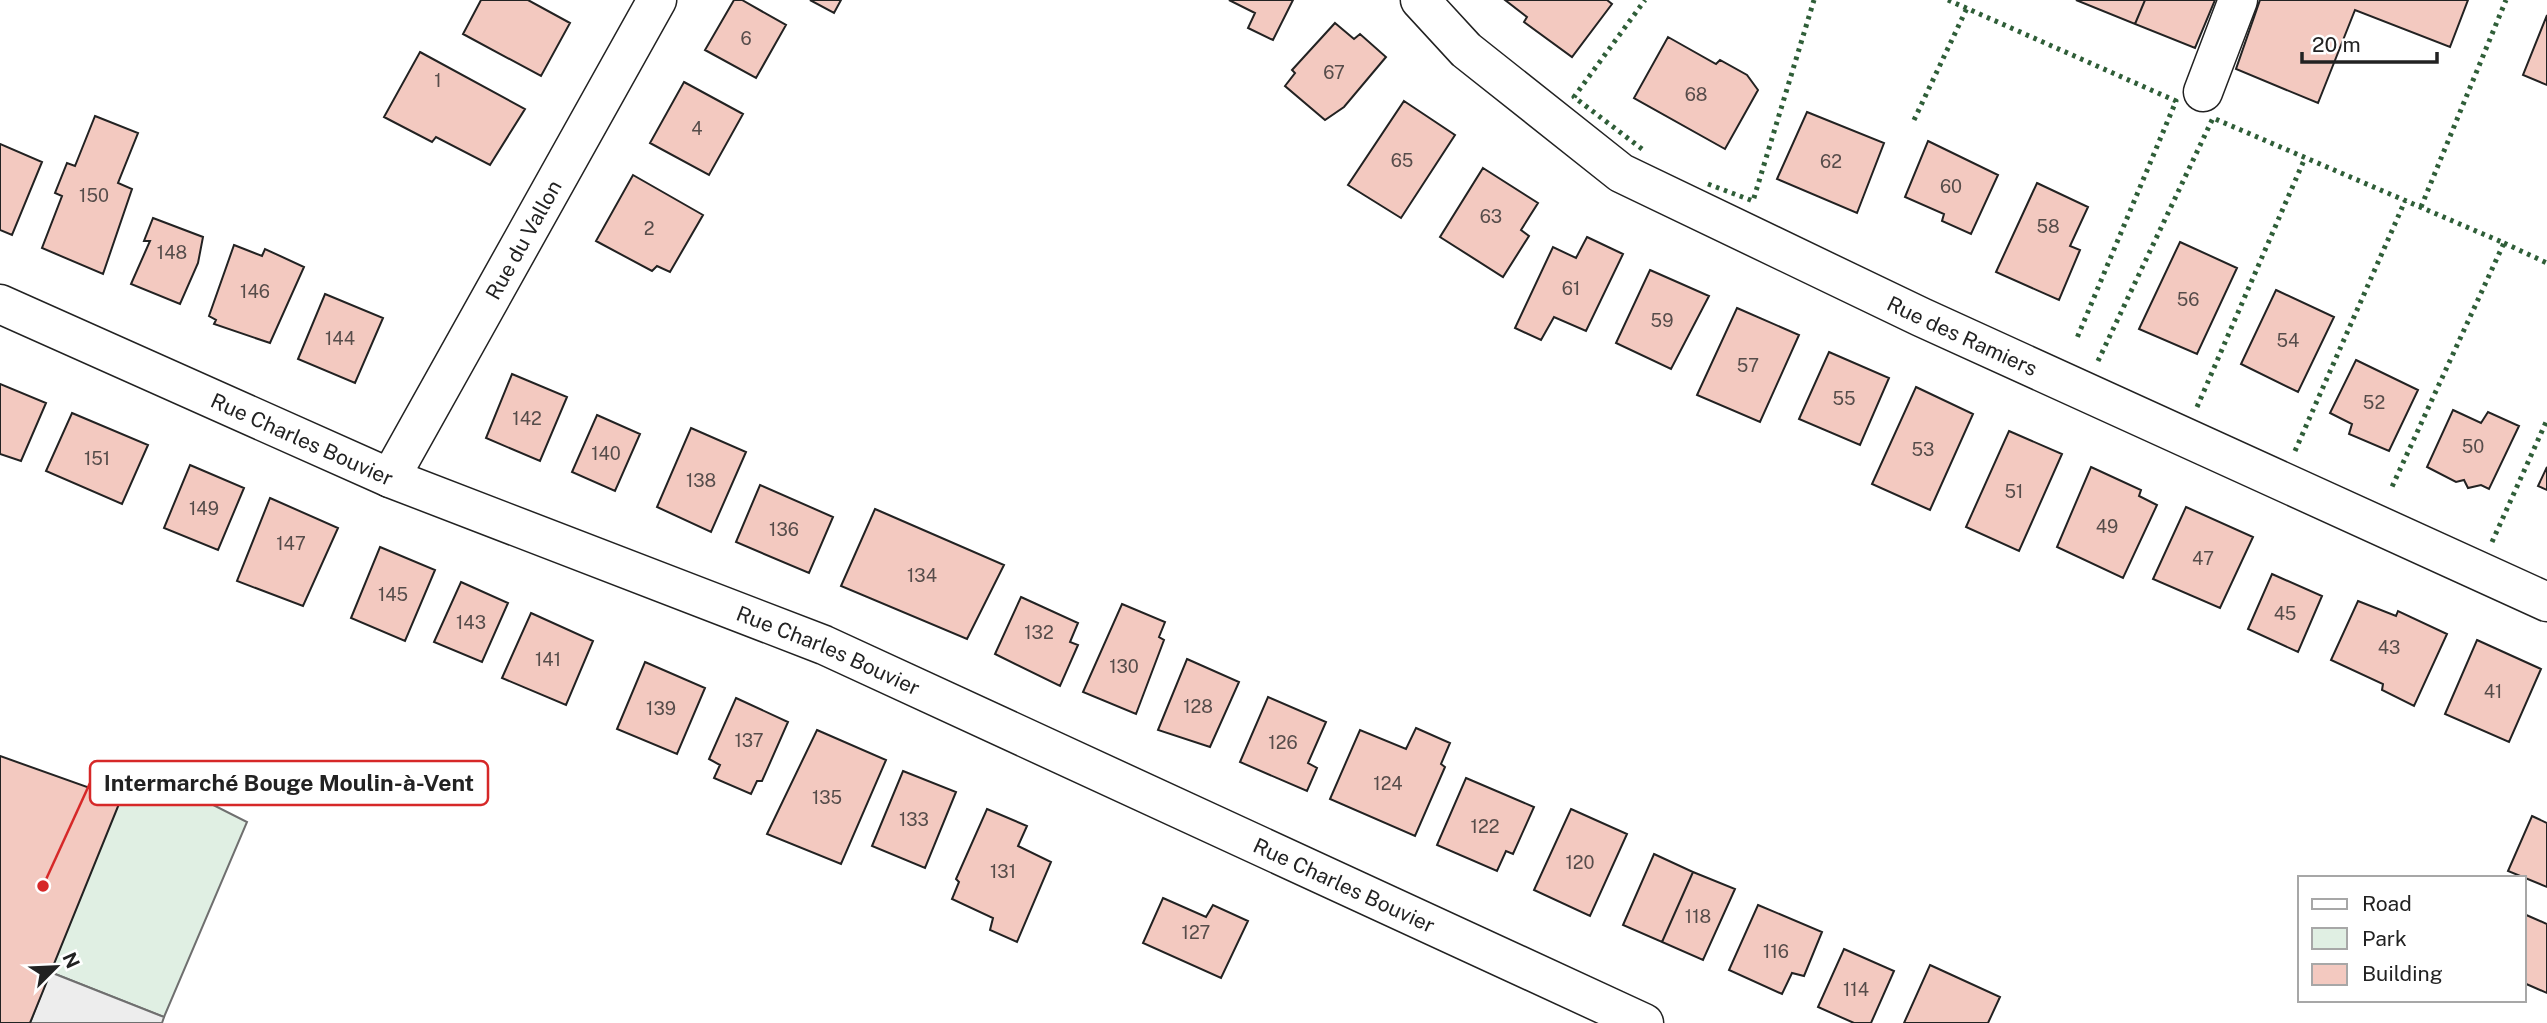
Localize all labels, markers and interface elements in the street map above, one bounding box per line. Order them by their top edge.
scale bar [2302,21,2437,65]
house number: 6 [740,28,752,49]
text: 20 m [2312,32,2361,57]
house number: 67 [1323,62,1345,83]
house number: 1 [434,70,442,91]
house number: 68 [1685,84,1707,105]
house number: 4 [691,118,703,139]
house number: 65 [1391,150,1413,171]
house number: 62 [1820,151,1842,172]
street label: Rue du Vallon [480,176,566,304]
house number: 60 [1940,176,1962,197]
house number: 150 [79,185,109,206]
house number: 63 [1480,206,1502,227]
house number: 58 [2036,216,2060,237]
house number: 2 [644,218,654,239]
house number: 148 [157,242,187,263]
house number: 61 [1562,278,1580,299]
house number: 146 [240,281,270,302]
house number: 56 [2177,289,2199,310]
street label: Rue des Ramiers [1883,290,2041,381]
house number: 59 [1651,310,1673,331]
house number: 144 [325,328,355,349]
house number: 54 [2277,330,2299,351]
house number: 57 [1737,355,1759,376]
street label: Rue Charles Bouvier [207,387,397,490]
house number: 55 [1832,388,1856,409]
house number: 52 [2363,392,2385,413]
house number: 142 [512,408,542,429]
house number: 50 [2462,436,2484,457]
house number: 53 [1912,439,1934,460]
house number: 140 [591,443,621,464]
house number: 151 [84,448,110,469]
house number: 138 [686,470,716,491]
house number: 51 [2005,481,2023,502]
house number: 149 [189,498,219,519]
house number: 49 [2096,516,2118,537]
house number: 136 [769,519,799,540]
house number: 147 [276,533,306,554]
house number: 47 [2192,548,2214,569]
house number: 134 [907,565,937,586]
house number: 145 [378,584,408,605]
street label: Rue Charles Bouvier [733,600,924,700]
house number: 45 [2274,603,2296,624]
house number: 143 [456,612,486,633]
house number: 132 [1024,622,1054,643]
house number: 43 [2378,637,2400,658]
house number: 141 [535,649,561,670]
house number: 130 [1109,656,1139,677]
house number: 41 [2484,681,2502,702]
house number: 128 [1183,696,1213,717]
house number: 139 [646,698,676,719]
house number: 137 [734,730,764,751]
house number: 126 [1268,732,1298,753]
callout: Intermarché Bouge Moulin-à-Vent [90,761,488,805]
text: Intermarché Bouge Moulin-à-Vent [104,769,474,796]
house number: 124 [1373,773,1403,794]
house number: 135 [812,787,842,808]
house number: 133 [899,809,929,830]
house number: 122 [1471,816,1499,837]
street label: Rue Charles Bouvier [1250,832,1439,937]
house number: 120 [1565,852,1595,873]
house number: 131 [990,861,1016,882]
legend [2298,876,2526,1002]
text: Road [2362,891,2412,916]
house number: 118 [1685,906,1711,927]
house number: 127 [1182,922,1210,943]
text: Park [2362,926,2407,951]
north arrow [21,932,91,1002]
house number: 116 [1763,941,1789,962]
text: N [58,949,85,971]
text: Building [2362,961,2443,986]
house number: 114 [1843,979,1869,1000]

